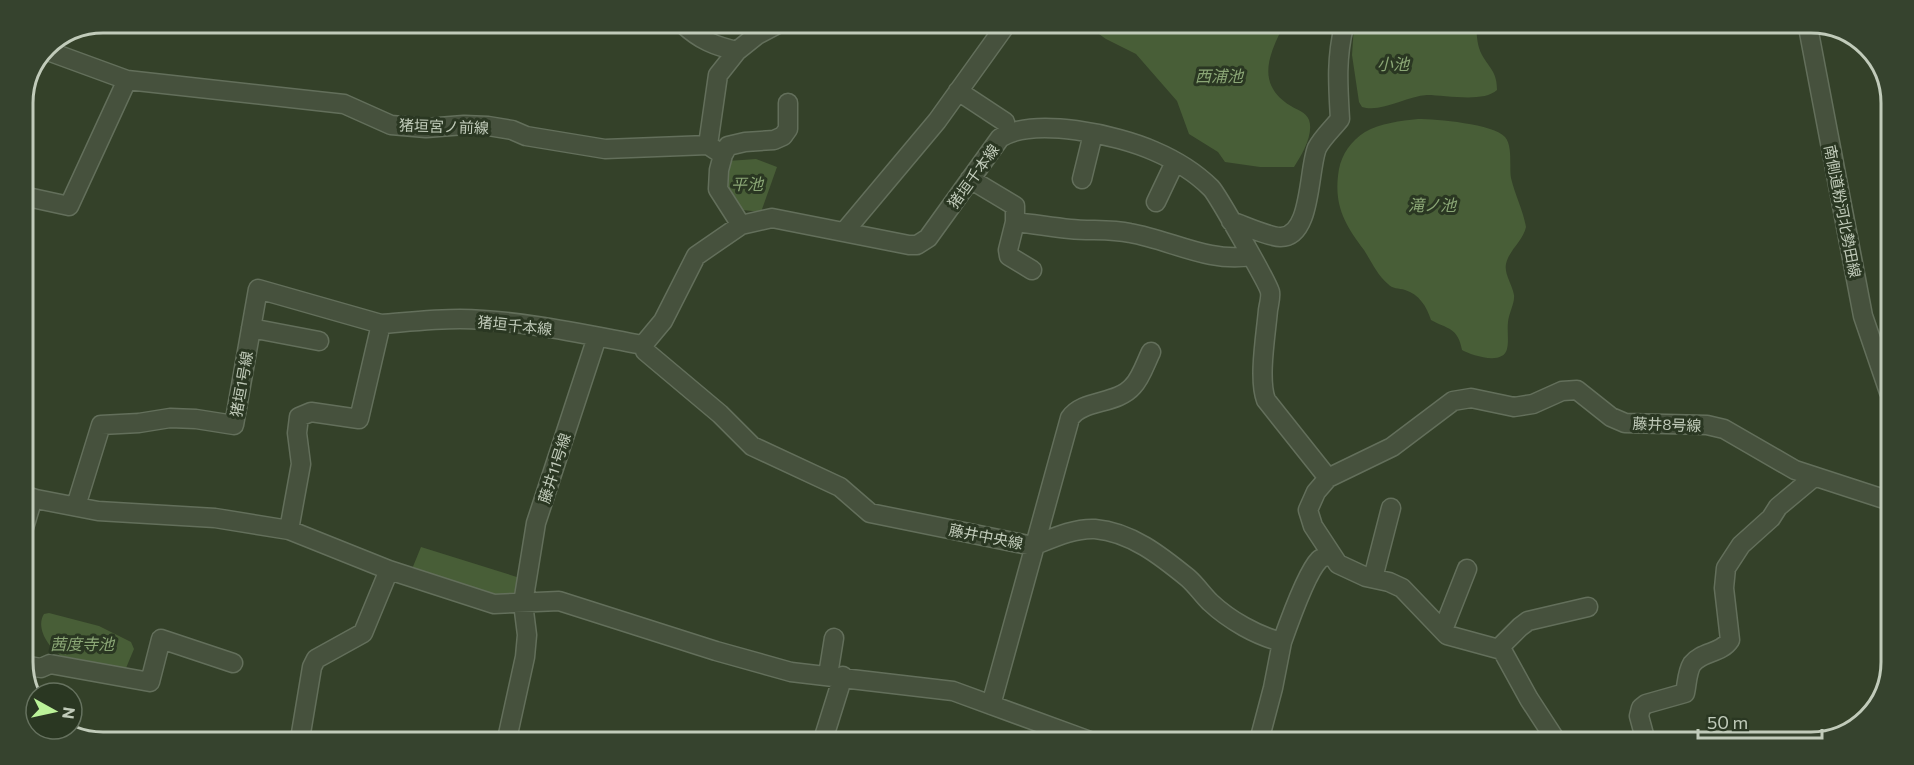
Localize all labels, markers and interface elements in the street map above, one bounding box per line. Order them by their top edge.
water label: 小池 [1377,54,1411,73]
water label: 西浦池 [1195,66,1245,85]
street label: 猪垣宮ノ前線 [399,115,489,137]
street label: 猪垣千本線 [944,140,1002,212]
street label: 南側道粉河北勢田線 [1821,143,1865,279]
water label: 平池 [731,174,765,193]
water label: 滝ノ池 [1408,195,1458,214]
street label: 猪垣千本線 [477,312,553,338]
street label: 猪垣1号線 [226,350,256,418]
street label: 藤井8号線 [1632,414,1702,434]
street label: 藤井11号線 [534,431,574,505]
street label: 藤井中央線 [947,520,1025,552]
water label: 茜度寺池 [50,634,116,653]
north arrow [24,681,84,741]
scale bar [1698,702,1822,740]
text: N [59,706,80,720]
text: 50 m [1707,711,1748,733]

